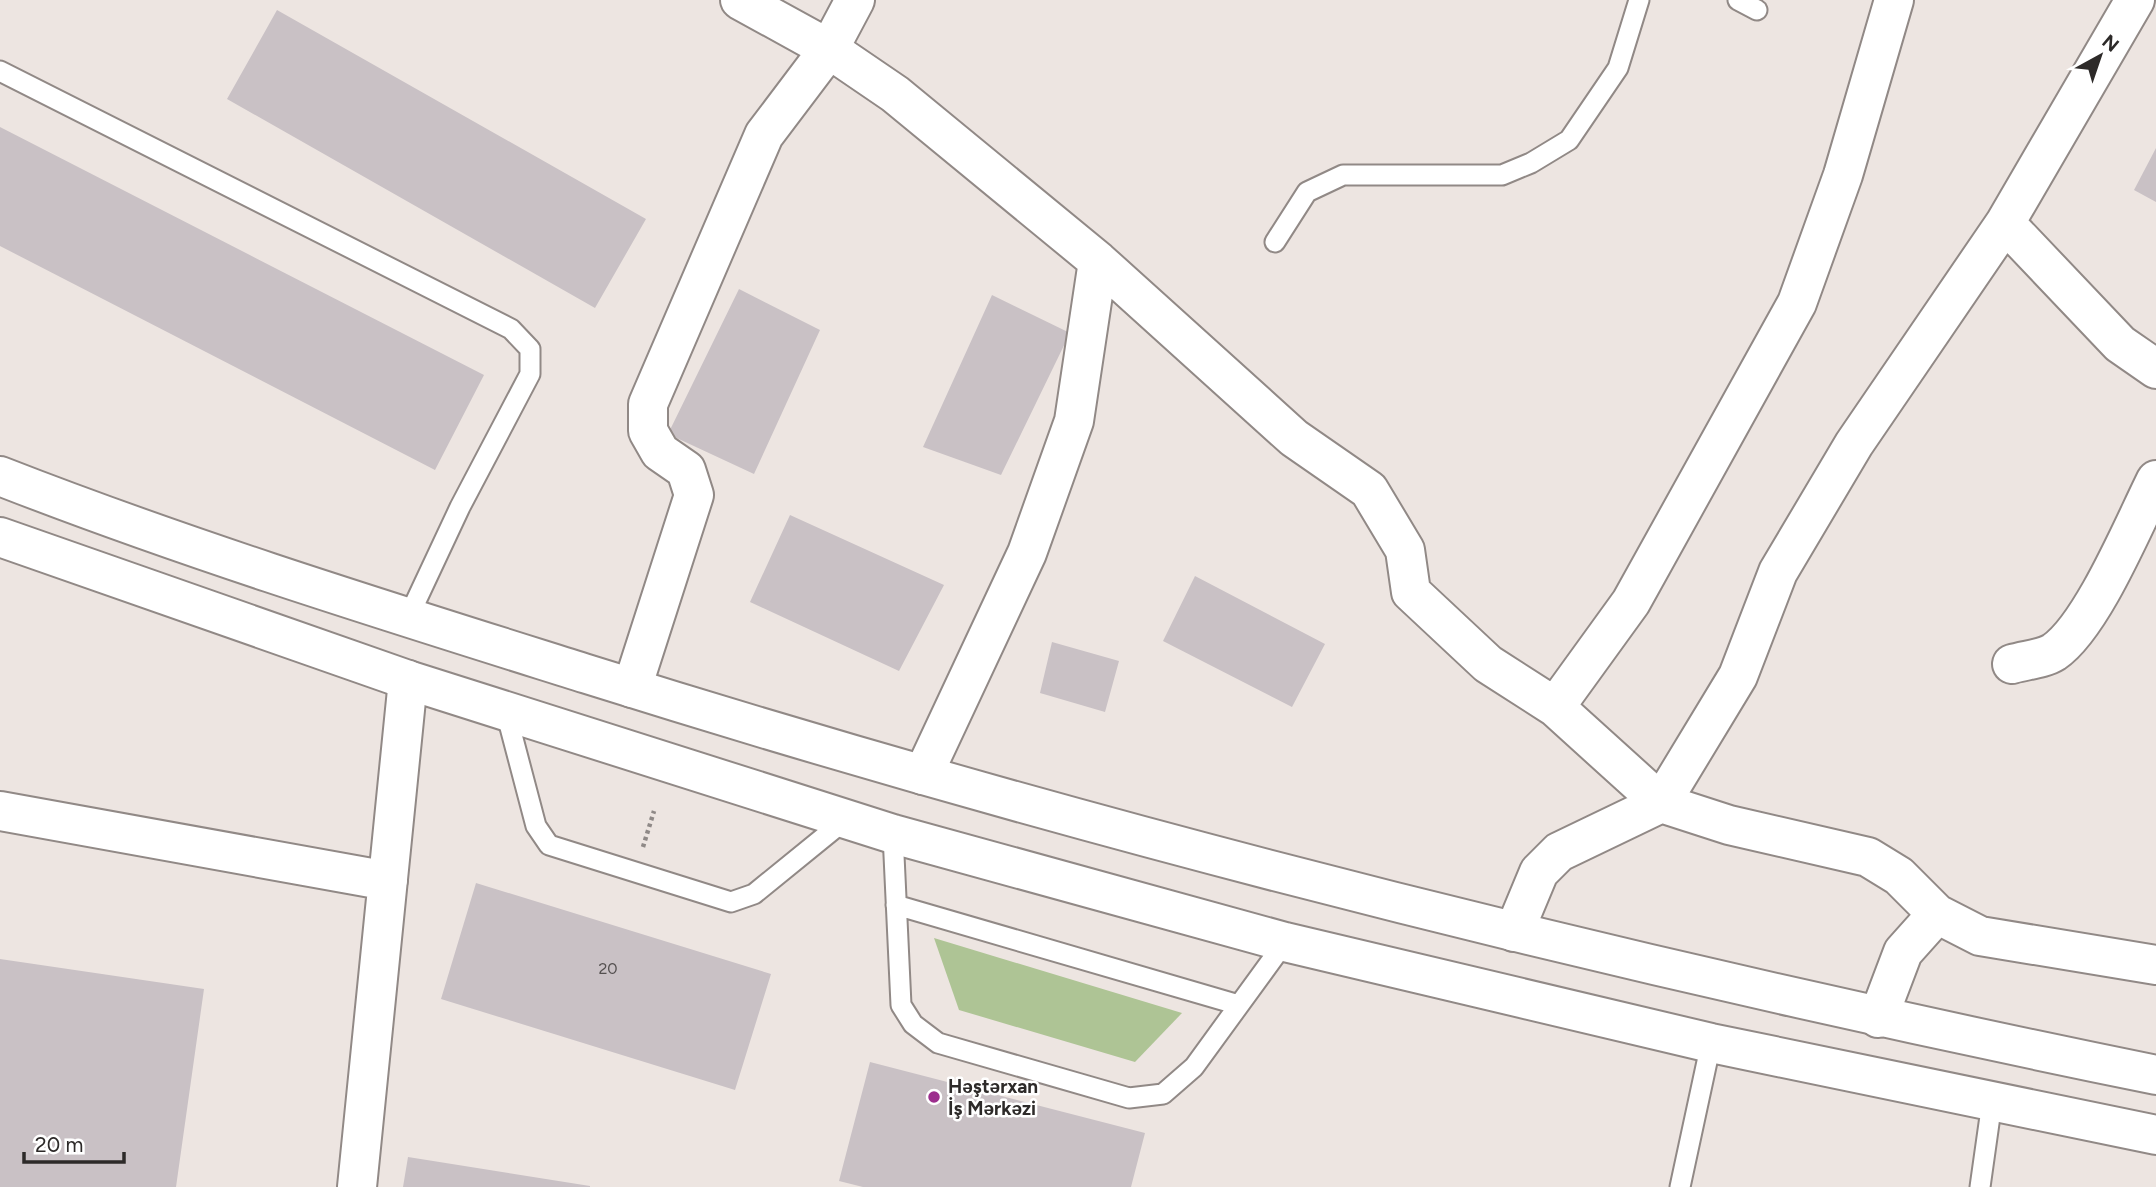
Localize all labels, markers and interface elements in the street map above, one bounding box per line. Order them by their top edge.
north arrow [2065,21,2135,91]
text: N [2098,30,2124,57]
house number: 20 [598,959,618,978]
place label: Həştərxan İş Mərkəzi [948,1075,1038,1120]
marker: Həştərxan İş Mərkəzi [926,1089,942,1105]
scale bar [24,1120,124,1164]
text: 20 m [35,1132,83,1157]

